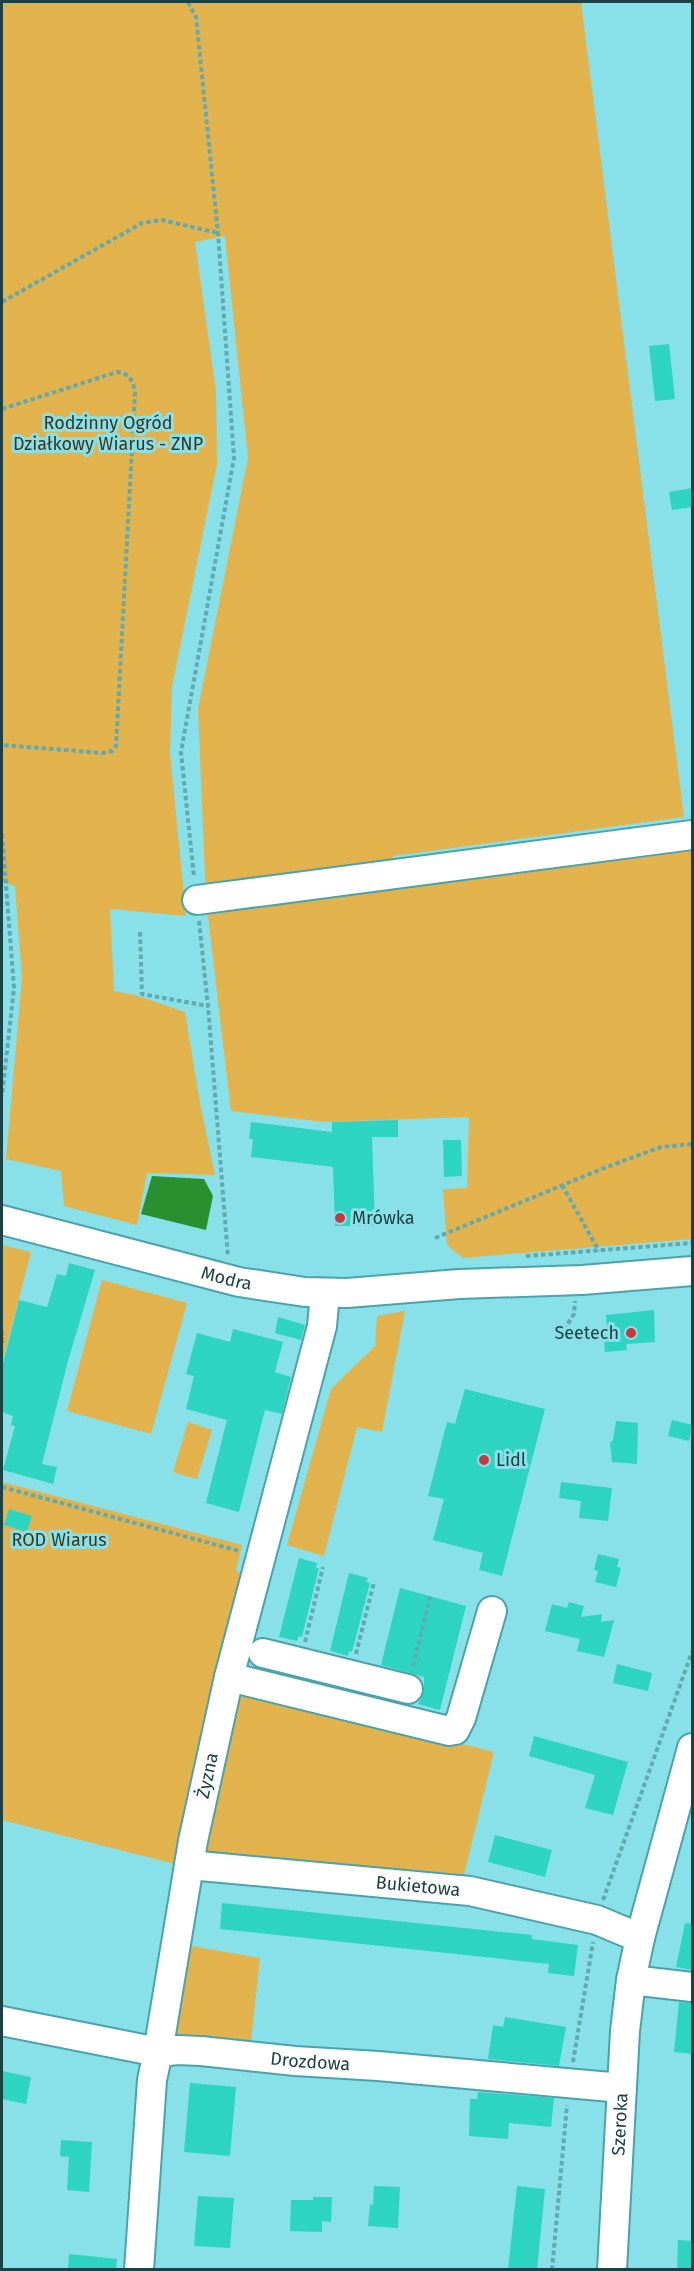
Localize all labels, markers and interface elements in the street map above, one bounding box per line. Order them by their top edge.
park label: Rodzinny Ogród Działkowy Wiarus - ZNP [13,412,203,455]
place label: Mrówka [352,1207,415,1229]
marker: Mrówka [333,1211,347,1225]
street label: Modra [199,1262,253,1295]
place label: Seetech [554,1322,619,1344]
marker: Seetech [624,1326,638,1340]
place label: Lidl [496,1449,526,1471]
marker: Lidl [477,1453,491,1467]
park label: ROD Wiarus [11,1529,107,1551]
street label: Żyzna [192,1751,223,1800]
street label: Bukietowa [375,1871,461,1901]
street label: Drozdowa [269,2047,351,2075]
street label: Szeroka [607,2092,633,2156]

